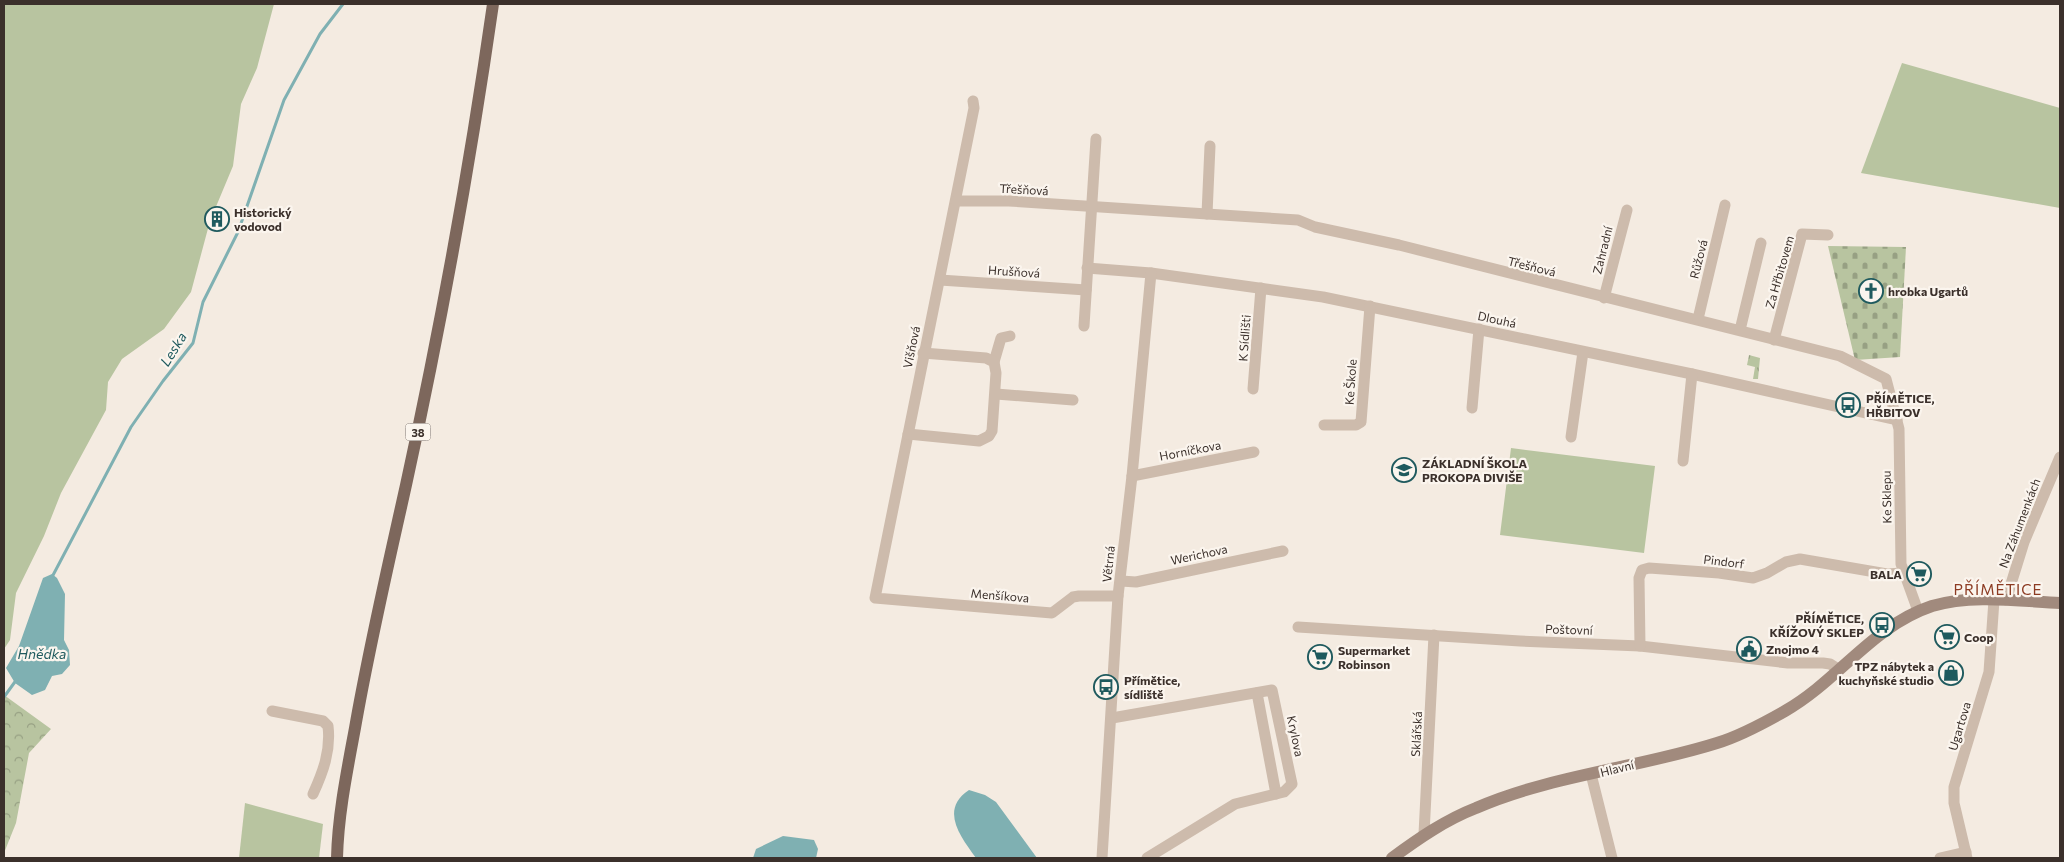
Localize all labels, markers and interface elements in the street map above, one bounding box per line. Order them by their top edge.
street label: Třešňová [999,181,1049,197]
place label: Historický vodovod [234,205,292,233]
building icon: Historický vodovod [204,206,230,232]
street label: Zahradní [1589,224,1615,275]
street label: Za Hřbitovem [1762,234,1796,310]
street label: Růžová [1686,238,1710,280]
street label: Třešňová [1506,253,1558,279]
street label: Hrušňová [988,262,1040,280]
church icon: hrobka Ugartů [1858,278,1884,304]
place label: hrobka Ugartů [1888,284,1968,298]
street label: Dlouhá [1477,308,1517,330]
street label: K Sídlišti [1235,314,1253,362]
street label: Višňová [900,325,922,369]
water label: Leska [156,329,190,369]
street label: Ke Škole [1341,359,1359,405]
place label: PŘÍMĚTICE, HŘBITOV [1866,391,1934,419]
bus stop icon: PŘÍMĚTICE, HŘBITOV [1835,392,1861,418]
road number: 38 [406,424,430,441]
street label: Horníčkova [1158,437,1222,463]
place label: ZÁKLADNÍ ŠKOLA PROKOPA DIVIŠE [1422,456,1528,484]
school or university icon: ZÁKLADNÍ ŠKOLA PROKOPA DIVIŠE [1391,457,1417,483]
street label: Ke Sklepu [1879,470,1893,524]
street label: Na Záhumenkách [1995,476,2043,570]
street label: Werichova [1169,541,1229,567]
street label: Větrná [1099,545,1117,583]
street label: Pindorf [1703,552,1746,570]
supermarket icon: BALA [1906,561,1932,587]
place label: BALA [1870,567,1902,581]
district label: PŘÍMĚTICE [1954,579,2042,598]
street label: Menšíkova [970,585,1030,605]
place label: PŘÍMĚTICE, KŘÍŽOVÝ SKLEP [1769,611,1864,639]
bus stop icon: PŘÍMĚTICE, KŘÍŽOVÝ SKLEP [1869,612,1895,638]
street label: Poštovní [1545,621,1594,637]
supermarket icon: Coop [1934,624,1960,650]
place label: Coop [1964,630,1994,644]
public building icon: Znojmo 4 [1736,636,1762,662]
place label: Znojmo 4 [1766,642,1820,656]
place label: Supermarket Robinson [1338,643,1410,671]
supermarket icon: Supermarket Robinson [1307,644,1333,670]
water label: Hnědka [18,645,66,662]
place label: TPZ nábytek a kuchyňské studio [1838,659,1934,687]
shop icon: TPZ nábytek a kuchyňské studio [1938,660,1964,686]
place label: Přímětice, sídliště [1124,673,1180,701]
bus stop icon: Přímětice, sídliště [1093,674,1119,700]
street label: Ugartova [1945,700,1973,752]
street label: Sklářská [1408,711,1424,757]
street label: Krylova [1285,714,1307,758]
street label: Hlavní [1599,757,1636,779]

